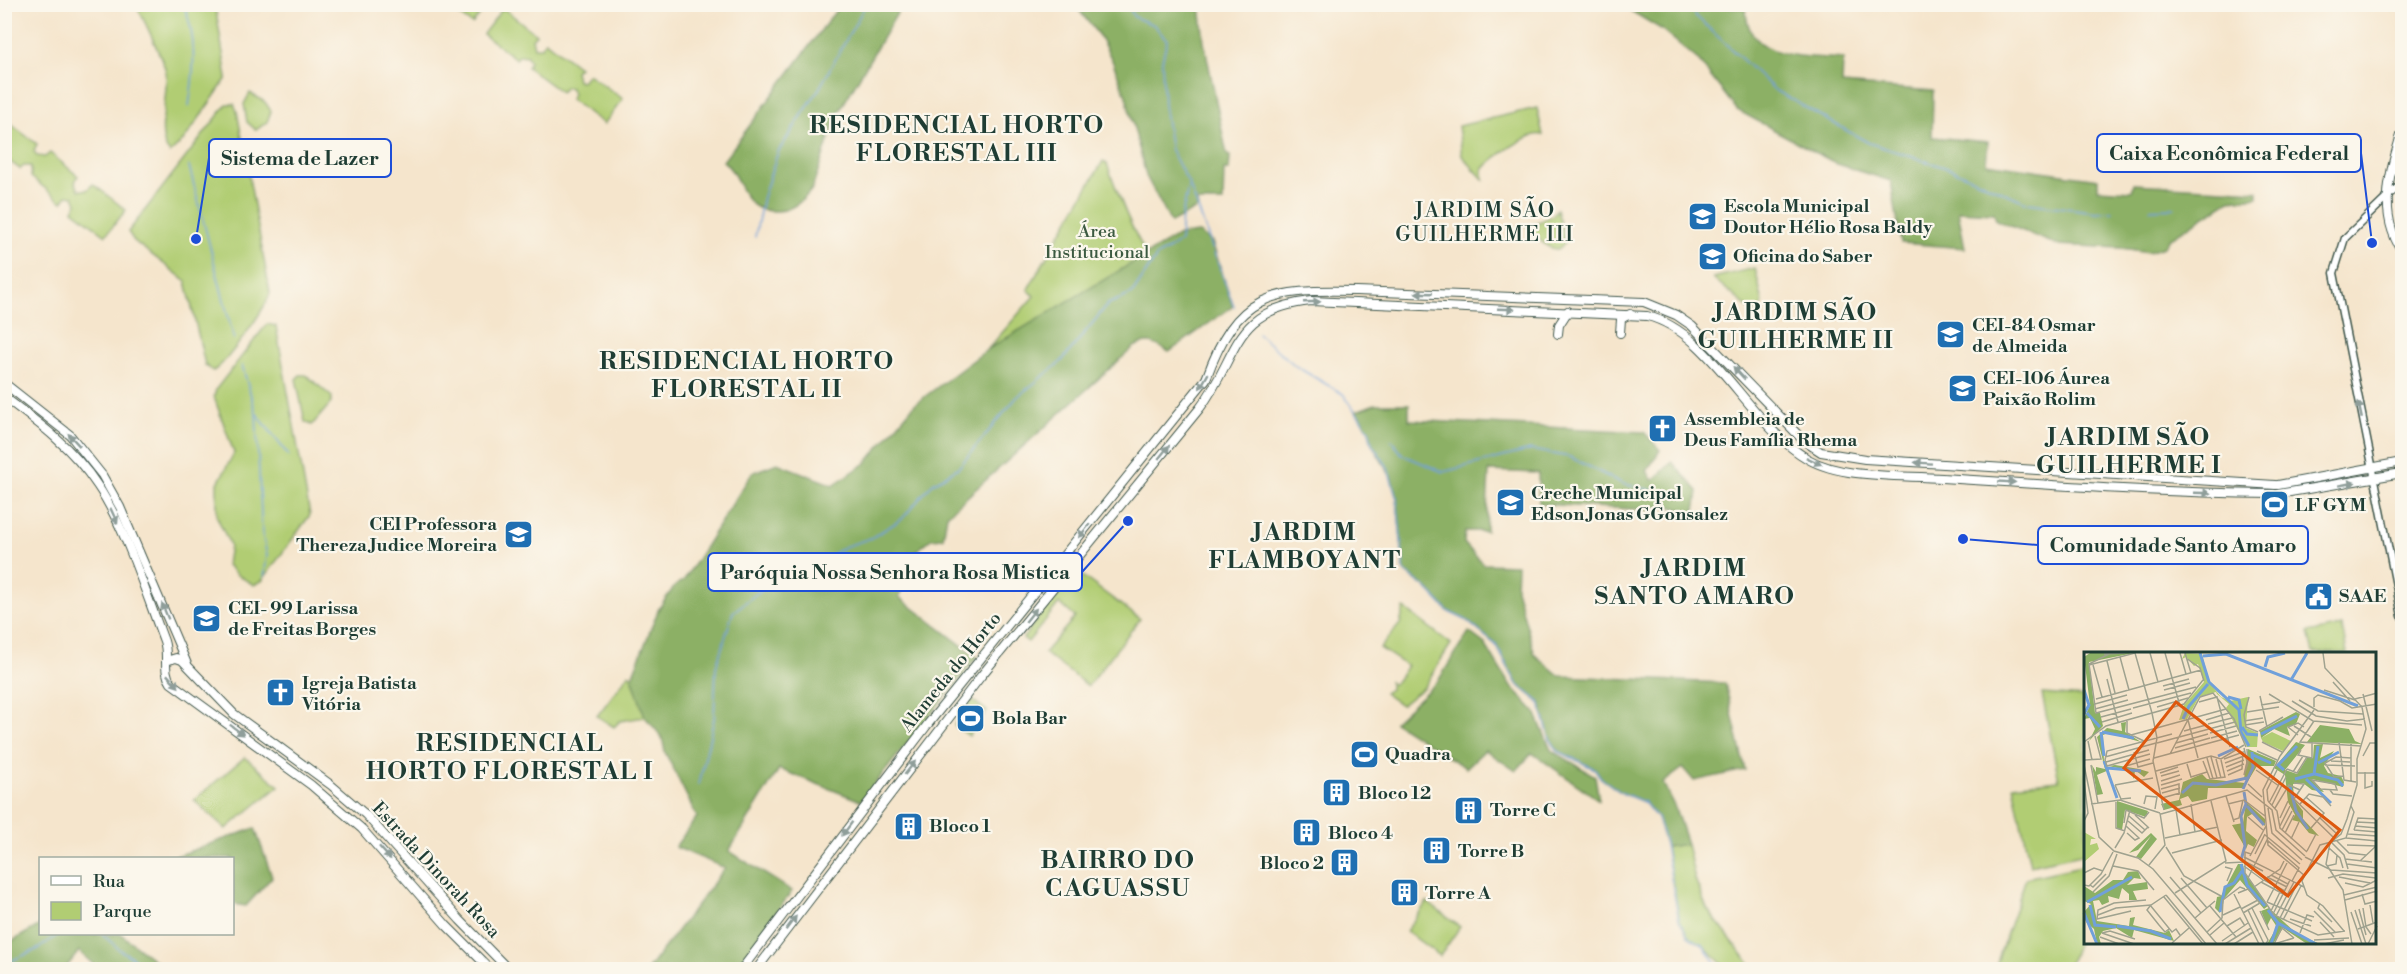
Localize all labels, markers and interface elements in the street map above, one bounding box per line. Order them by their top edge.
district label: RESIDENCIAL HORTO FLORESTAL III [809,111,1105,169]
callout: Caixa Econômica Federal [2097,134,2361,172]
callout: Sistema de Lazer [209,139,391,177]
text: Caixa Econômica Federal [2109,142,2350,167]
text: Sistema de Lazer [221,147,379,172]
place label: Escola Municipal Doutor Hélio Rosa Baldy [1724,195,1933,239]
district label: JARDIM SÃO GUILHERME III [1395,196,1575,248]
school or university icon: Escola Municipal Doutor Hélio Rosa Baldy [1687,200,1719,232]
park label: Área Institucional [1045,220,1150,264]
school or university icon: Oficina do Saber [1696,240,1728,272]
place label: Oficina do Saber [1733,245,1873,268]
one-way arrow [1414,288,1433,298]
district label: JARDIM SÃO GUILHERME II [1698,296,1894,356]
one-way arrow [1302,297,1321,306]
one-way arrow [1497,304,1516,313]
place label: CEI-84 Osmar de Almeida [1972,314,2096,358]
school or university icon: CEI-84 Osmar de Almeida [1935,319,1967,351]
district label: RESIDENCIAL HORTO FLORESTAL II [599,347,895,405]
one-way arrow [1732,367,1746,381]
place label: CEI-106 Áurea Paixão Rolim [1983,367,2110,411]
school or university icon: CEI-106 Áurea Paixão Rolim [1946,372,1978,404]
one-way arrow [1198,373,1209,389]
one-way arrow [2355,401,2364,420]
place label: Assembleia de Deus Família Rhema [1683,408,1857,452]
church icon: Assembleia de Deus Família Rhema [1647,413,1679,445]
district label: JARDIM SÃO GUILHERME I [2036,421,2222,481]
one-way arrow [67,433,81,448]
one-way arrow [1158,444,1171,460]
one-way arrow [1806,457,1823,466]
one-way arrow [1913,458,1932,468]
one-way arrow [1998,478,2017,487]
one-way arrow [2337,479,2356,488]
place label: Creche Municipal Edson Jonas GGonsalez [1531,482,1728,526]
school or university icon: Creche Municipal Edson Jonas GGonsalez [1494,487,1526,519]
one-way arrow [2192,488,2211,498]
sports icon: LF GYM [2258,489,2290,521]
place label: LF GYM [2295,494,2367,517]
one-way arrow [109,507,118,524]
place label: CEI Professora Thereza Judice Moreira [296,513,497,557]
school or university icon: CEI Professora Thereza Judice Moreira [502,518,534,550]
district label: JARDIM FLAMBOYANT [1208,518,1402,576]
one-way arrow [1077,523,1090,539]
callout: Comunidade Santo Amaro [2038,526,2308,564]
text: Comunidade Santo Amaro [2050,534,2296,559]
callout: Paróquia Nossa Senhora Rosa Mistica [708,553,1082,591]
district label: JARDIM SANTO AMARO [1594,554,1796,612]
text: Paróquia Nossa Senhora Rosa Mistica [720,561,1070,586]
public building icon: SAAE [2302,580,2334,612]
place label: SAAE [2339,585,2386,608]
place label: CEI- 99 Larissa de Freitas Borges [228,597,376,641]
one-way arrow [160,602,170,620]
school or university icon: CEI- 99 Larissa de Freitas Borges [191,602,223,634]
street label: Alameda do Horto [895,607,1006,737]
one-way arrow [1024,607,1037,623]
inset map [2084,652,2377,944]
place label: Igreja Batista Vitória [301,672,417,716]
one-way arrow [166,673,180,688]
church icon: Igreja Batista Vitória [265,677,297,709]
sports icon: Bola Bar [955,702,987,734]
place label: Bola Bar [992,707,1067,730]
one-way arrow [230,723,245,735]
district label: RESIDENCIAL HORTO FLORESTAL I [366,729,654,787]
sports icon: Quadra [1348,738,1380,770]
place label: Quadra [1385,743,1451,766]
one-way arrow [903,760,916,776]
building icon: Bloco 12 [1321,777,1353,809]
place label: Bloco 12 [1358,782,1431,805]
building icon: Torre C [1453,794,1485,826]
street label: Estrada Dinorah Rosa [367,797,506,944]
place label: Torre C [1490,799,1556,822]
building icon: Bloco 1 [892,810,924,842]
place label: Bloco 1 [929,815,991,838]
building icon: Bloco 4 [1291,817,1323,849]
one-way arrow [842,821,854,836]
place label: Bloco 4 [1328,822,1393,845]
building icon: Torre B [1421,835,1453,867]
place label: Torre B [1458,840,1524,863]
one-way arrow [378,845,391,861]
district label: BAIRRO DO CAGUASSU [1040,846,1196,904]
building icon: Bloco 2 [1329,847,1361,879]
place label: Bloco 2 [1260,852,1324,875]
legend [39,857,234,935]
text: Rua [93,870,126,893]
building icon: Torre A [1388,877,1420,909]
place label: Torre A [1425,882,1492,905]
text: Parque [93,900,152,923]
one-way arrow [785,915,798,931]

